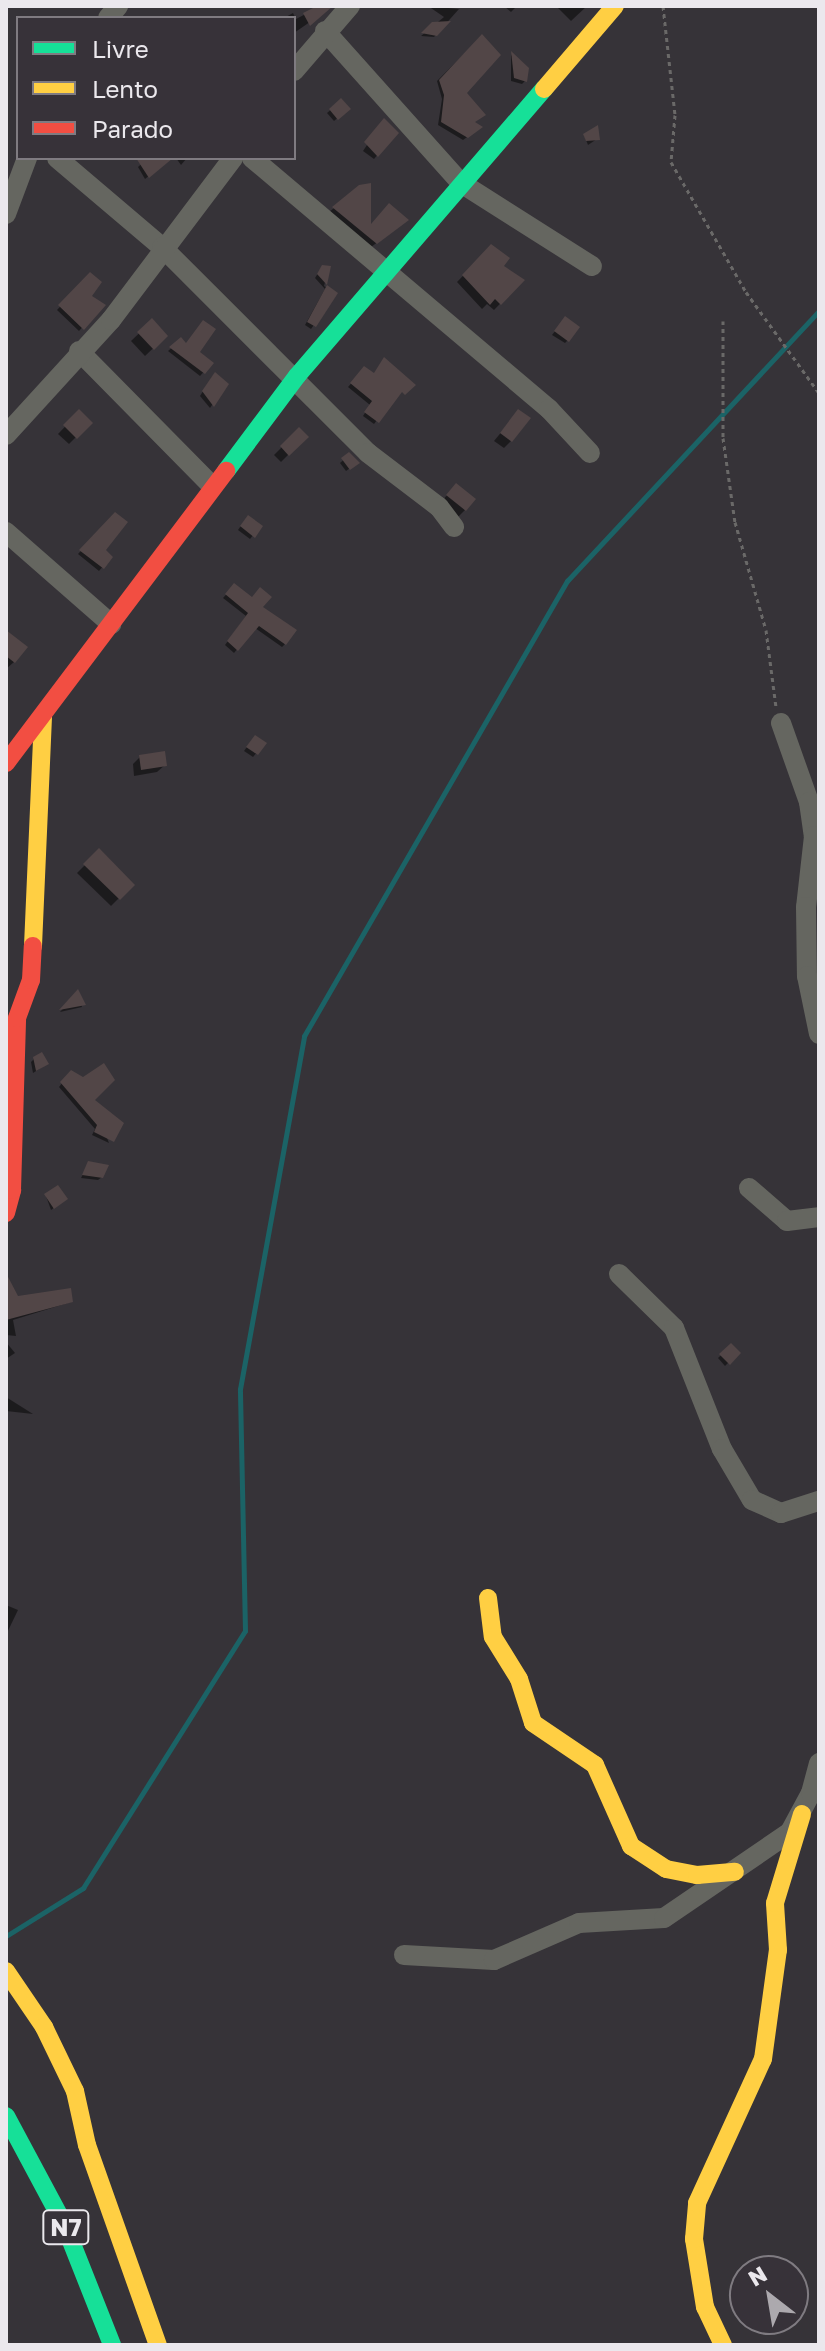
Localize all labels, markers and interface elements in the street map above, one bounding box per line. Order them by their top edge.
legend [16,16,296,160]
text: Livre [92,34,149,63]
text: Lento [92,74,158,103]
text: Parado [92,114,173,143]
road number: N7 [42,2207,90,2247]
north arrow [729,2255,809,2335]
text: N [743,2260,772,2292]

